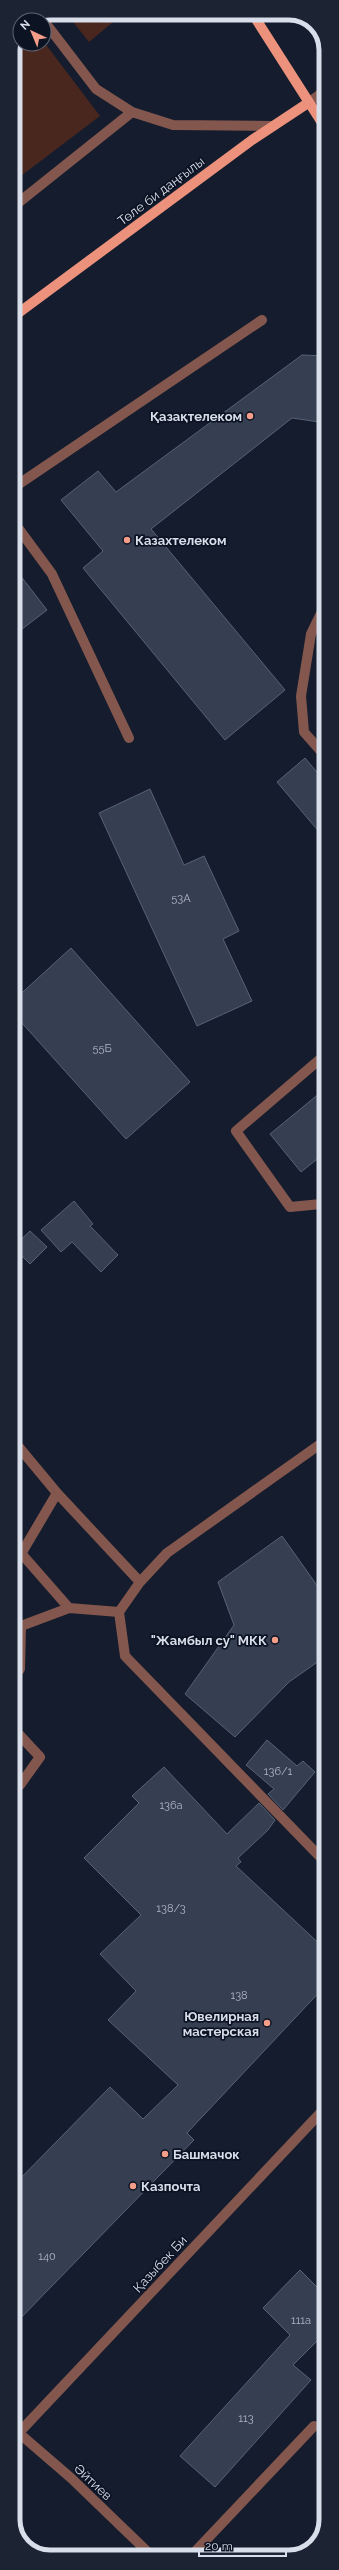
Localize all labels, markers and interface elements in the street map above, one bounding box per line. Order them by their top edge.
north arrow [12,12,52,52]
text: N [18,18,33,33]
street label: Төле би даңғылы [115,154,207,228]
place label: Қазақтелеком [150,409,242,424]
marker: Қазақтелеком [245,411,255,421]
place label: Казахтелеком [135,533,226,548]
marker: Казахтелеком [122,535,132,545]
house number: 53А [171,892,191,905]
house number: 55Б [92,1042,112,1055]
place label: "Жамбыл су" МКК [151,1633,267,1648]
marker: "Жамбыл су" МКК [270,1635,280,1645]
house number: 136/1 [264,1765,292,1778]
house number: 136а [159,1799,183,1812]
house number: 138/3 [156,1902,186,1915]
house number: 138 [230,1989,248,2002]
place label: Ювелирная мастерская [183,2009,259,2039]
marker: Ювелирная мастерская [262,2018,272,2028]
place label: Башмачок [173,2147,240,2162]
marker: Башмачок [160,2149,170,2159]
place label: Казпочта [141,2179,201,2194]
marker: Казпочта [128,2181,138,2191]
street label: Қазыбек Би [130,2233,190,2295]
house number: 140 [38,2250,56,2263]
house number: 111а [291,2314,311,2327]
house number: 113 [238,2412,254,2425]
street label: Әйтиев [71,2461,115,2503]
scale bar [199,2532,286,2558]
text: 20 m [205,2539,233,2553]

